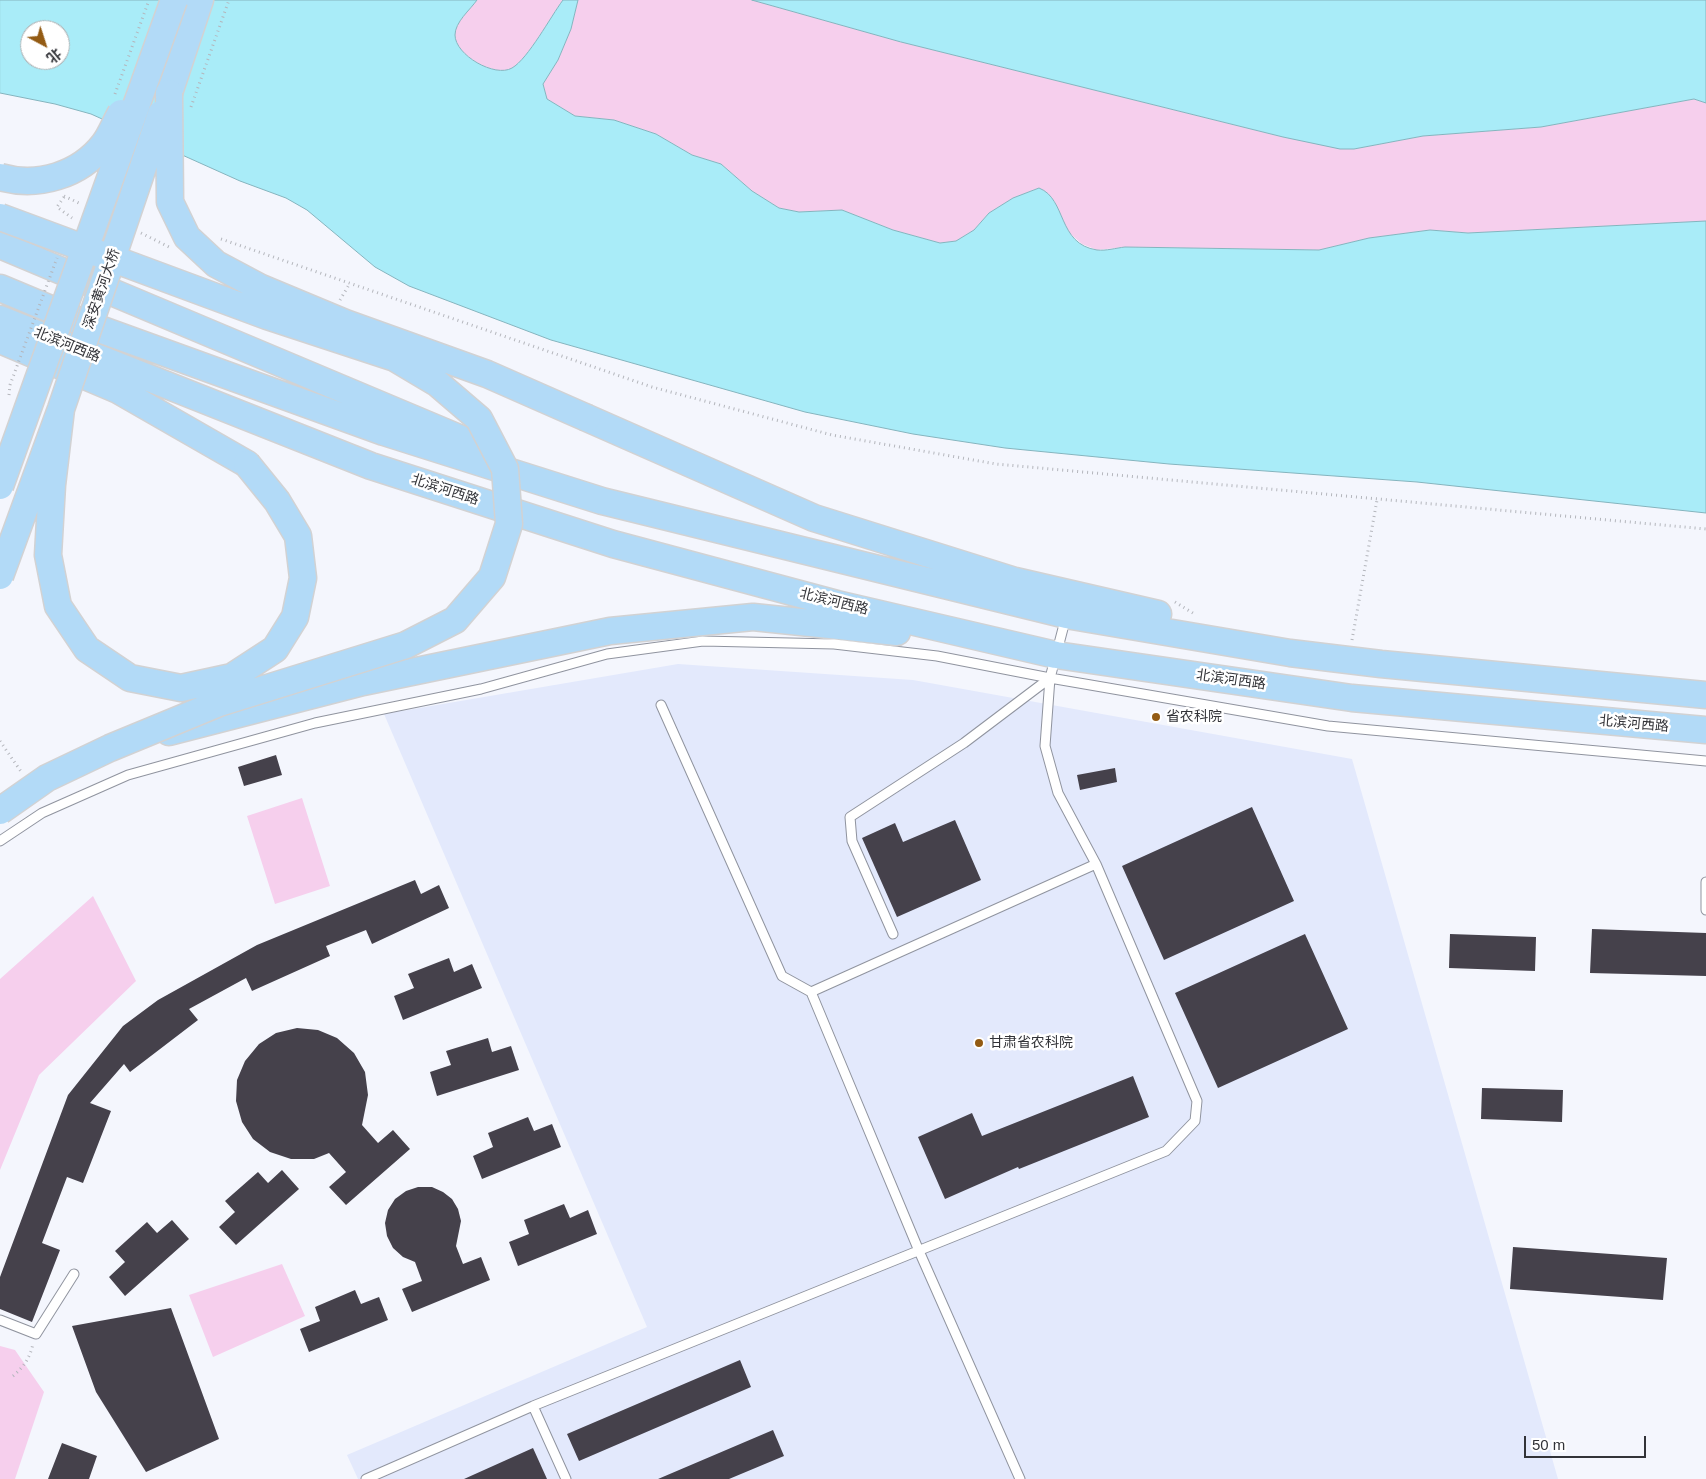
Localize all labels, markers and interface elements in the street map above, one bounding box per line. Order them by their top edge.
north arrow [20,20,70,70]
text: 北 [43,45,65,66]
street label: 深安黄河大桥 [80,247,124,331]
street label: 北滨河西路 [31,324,103,366]
street label: 北滨河西路 [409,471,481,509]
street label: 北滨河西路 [798,585,870,619]
street label: 北滨河西路 [1195,667,1267,693]
place label: 省农科院 [1166,709,1222,725]
marker: 省农科院 [1150,711,1162,723]
street label: 北滨河西路 [1598,713,1670,735]
place label: 甘肃省农科院 [989,1035,1073,1051]
marker: 甘肃省农科院 [973,1037,985,1049]
scale bar [1526,1426,1648,1458]
text: 50 m [1532,1436,1565,1453]

